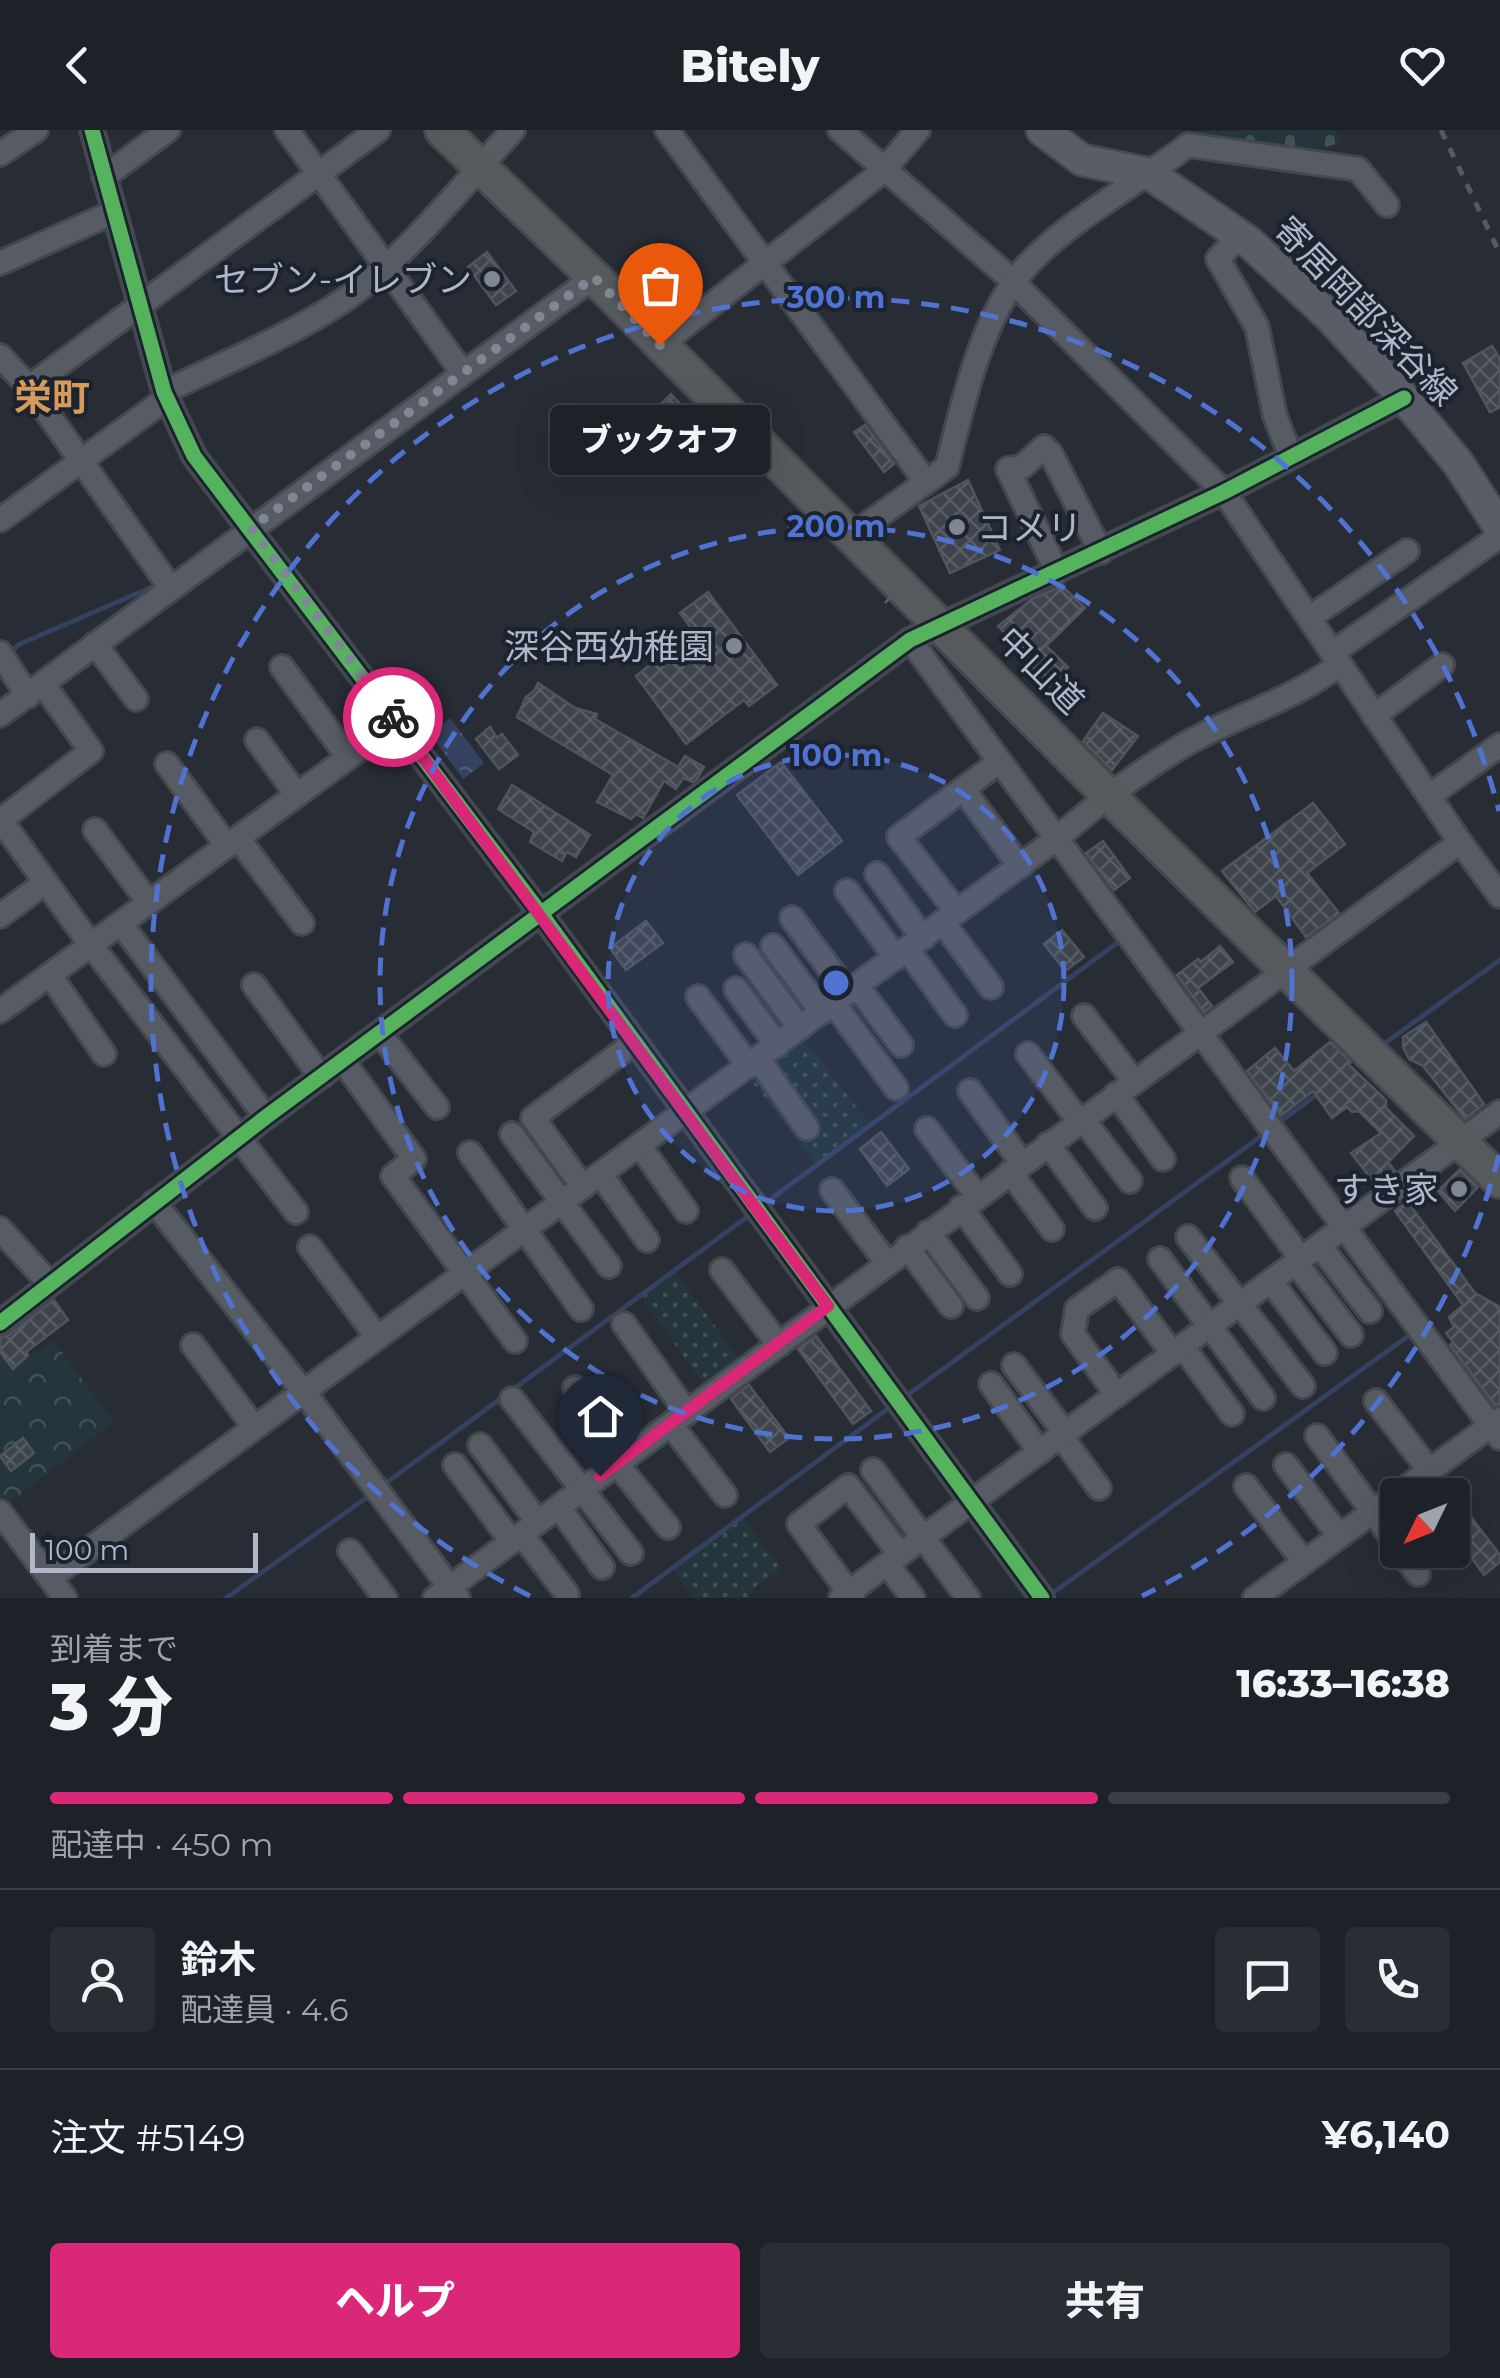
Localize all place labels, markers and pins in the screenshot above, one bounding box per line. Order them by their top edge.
pin [618,243,703,346]
place label: セブン-イレブン [214,258,472,301]
marker: セブン-イレブン [481,268,503,290]
callout: ブックオフ [550,405,770,475]
place label: コメリ [977,506,1082,549]
marker: コメリ [946,516,968,538]
place label: 深谷西幼稚園 [504,625,714,668]
marker: 深谷西幼稚園 [723,635,745,657]
centre of rings [818,965,854,1001]
place label: すき家 [1334,1168,1439,1211]
marker: すき家 [1448,1178,1470,1200]
pin [558,1374,643,1477]

